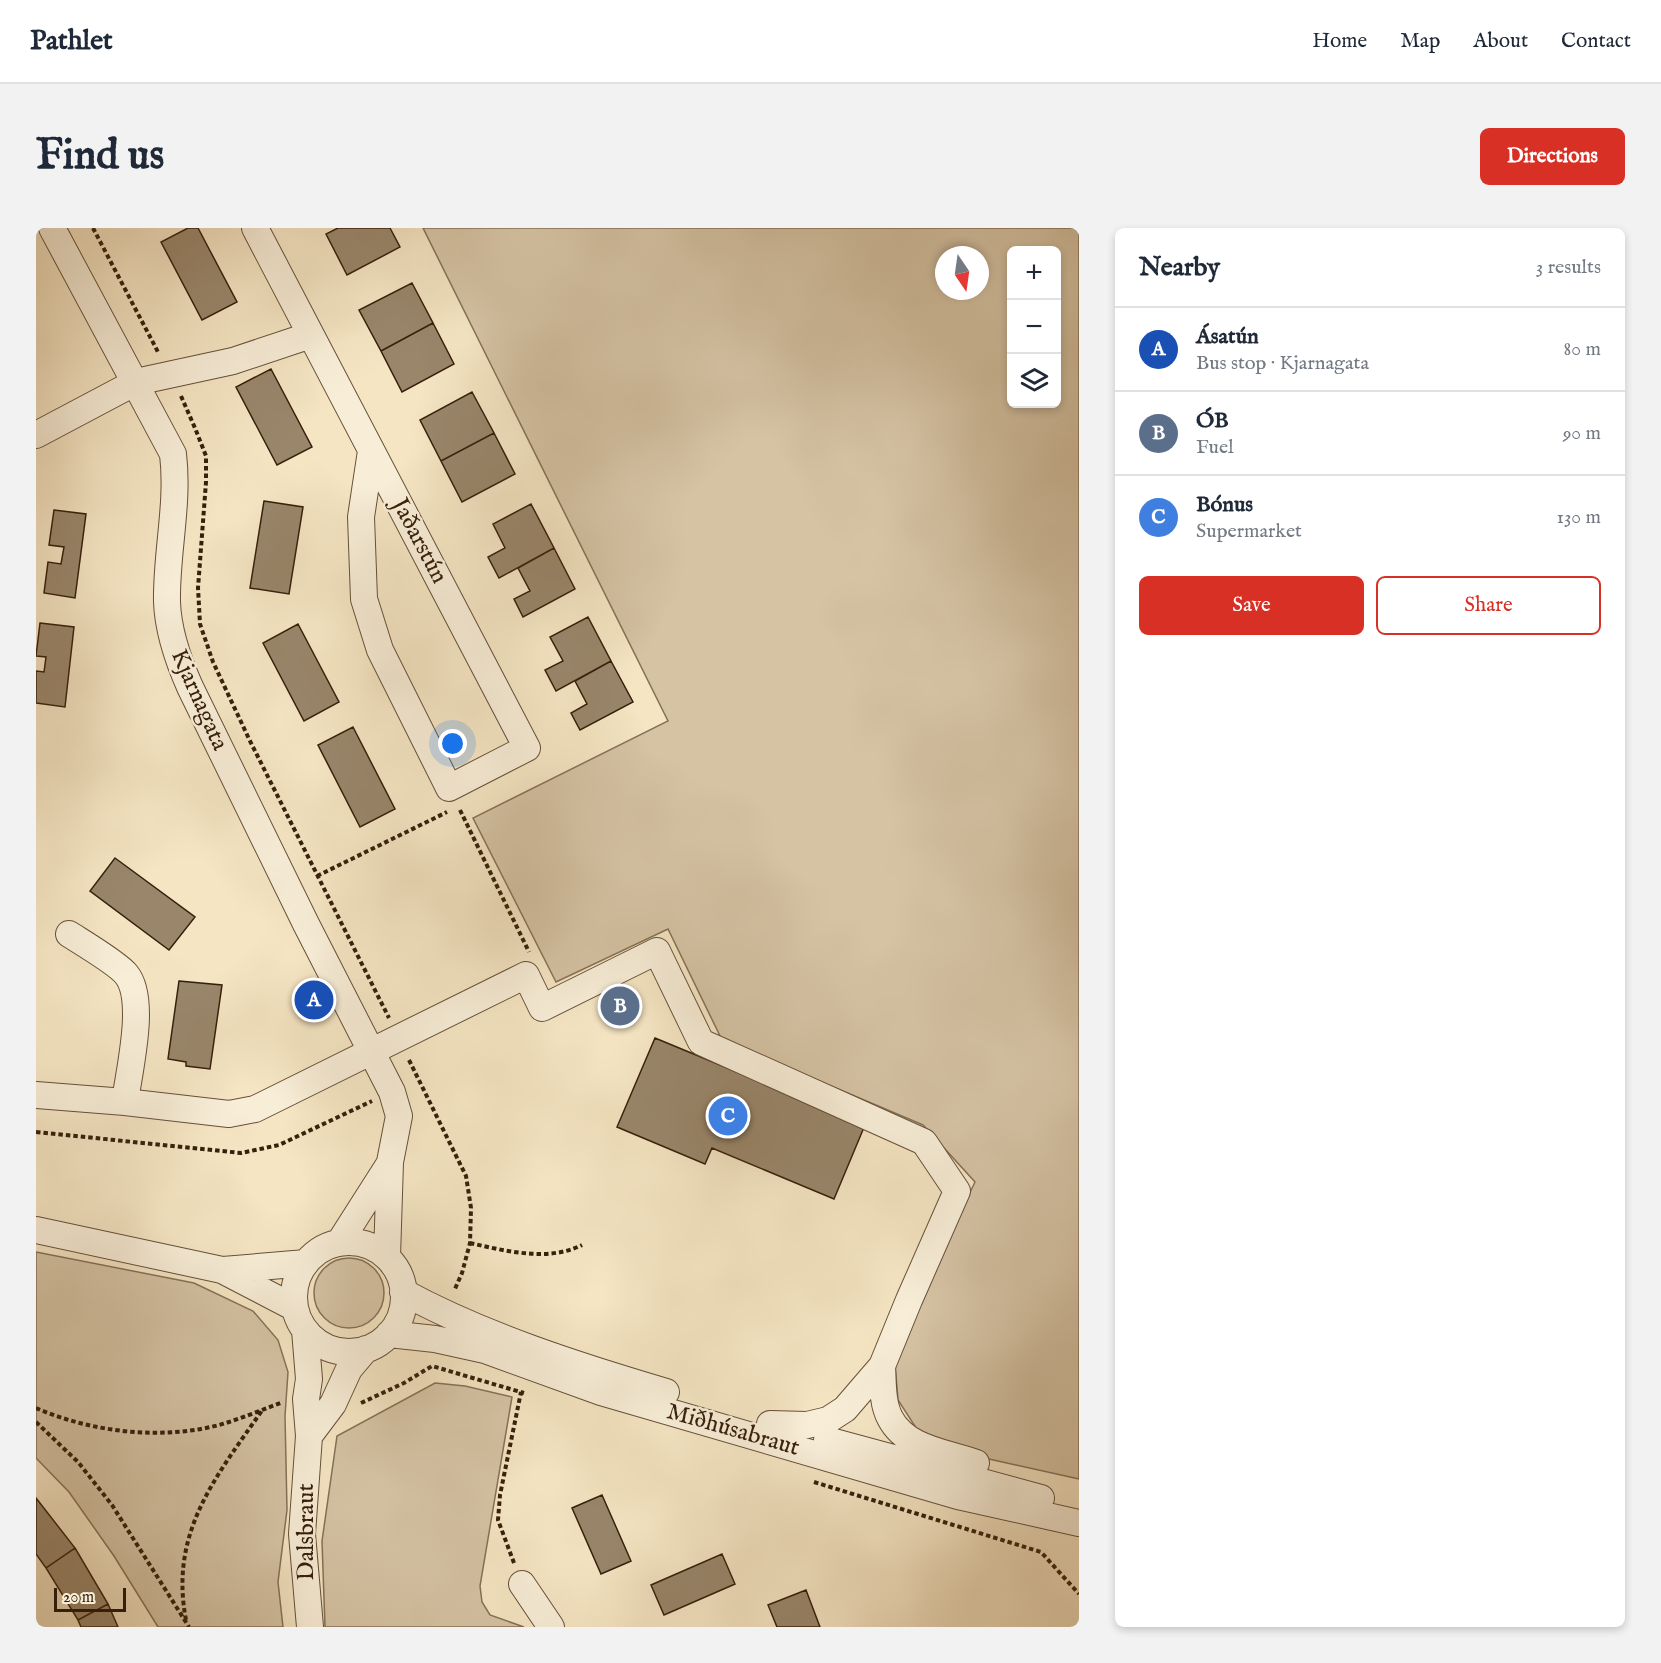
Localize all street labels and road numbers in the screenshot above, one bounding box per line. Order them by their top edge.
street label: Jaðarstún [382,490,454,589]
street label: Kjarnagata [163,645,235,756]
street label: Miðhúsabraut [663,1396,803,1464]
street label: Dalsbraut [291,1483,322,1581]

